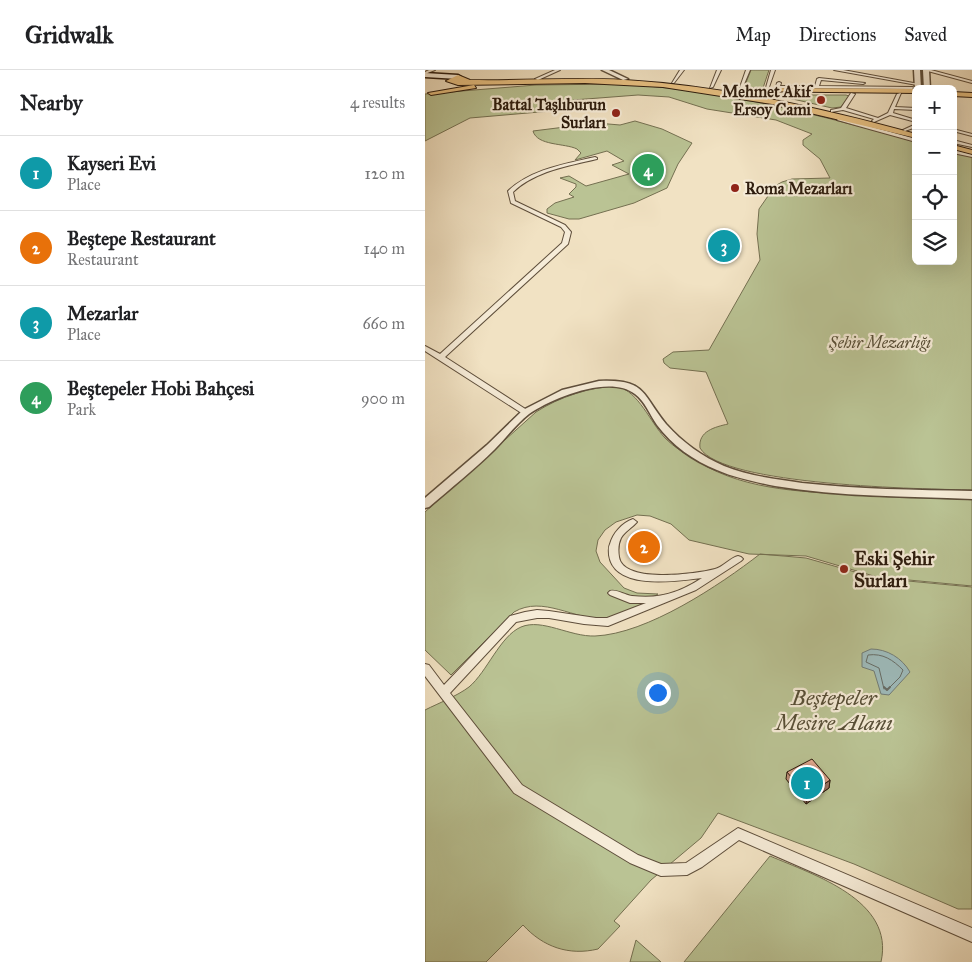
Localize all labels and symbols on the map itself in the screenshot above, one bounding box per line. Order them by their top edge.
place label: Mehmet Akif Ersoy Cami [722,82,814,120]
marker: Mehmet Akif Ersoy Cami [815,94,827,106]
place label: Battal Taşlıburun Surları [492,95,607,132]
marker: Battal Taşlıburun Surları [610,107,622,119]
pin: 4 [632,151,664,189]
place label: Roma Mezarları [745,179,853,198]
marker: Roma Mezarları [729,182,741,194]
pin: 3 [708,227,740,265]
park label: Şehir Mezarlığı [828,333,931,352]
pin: 2 [628,528,660,566]
place label: Eski Şehir Surları [854,547,935,592]
marker: Eski Şehir Surları [838,563,850,575]
your location [645,680,671,706]
park label: Beştepeler Mesire Alanı [773,684,893,736]
pin: 1 [791,764,823,802]

